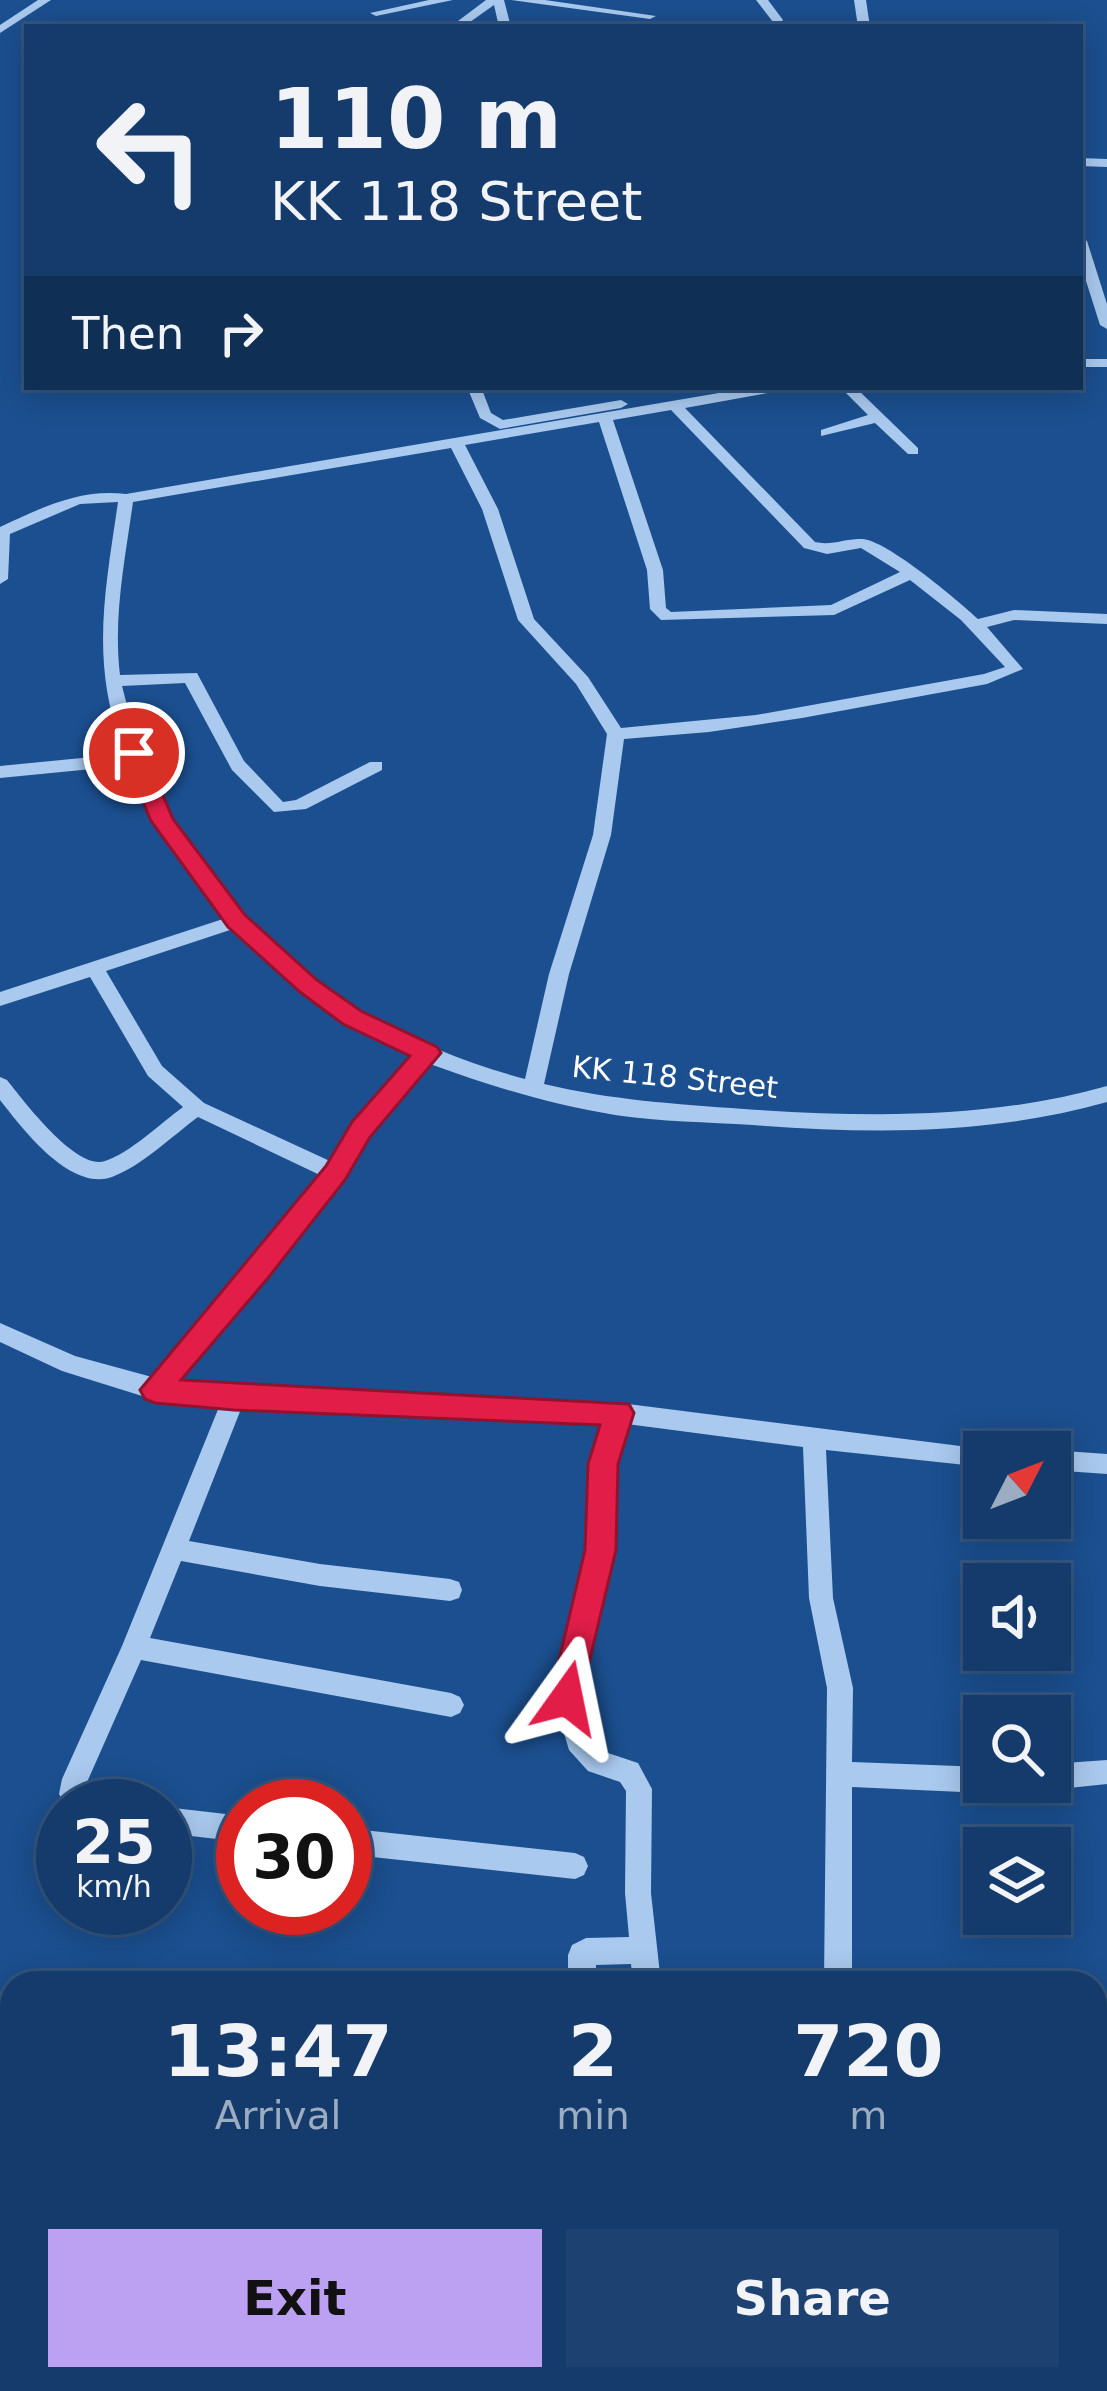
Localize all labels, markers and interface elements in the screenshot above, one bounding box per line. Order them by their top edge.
text: 110 m [270,70,562,168]
icon: left [72,72,228,228]
text: KK 118 Street [270,170,642,233]
icon: right [208,300,274,366]
text: Then [72,307,184,360]
pin [83,702,185,804]
icon: arrive [101,720,167,786]
street label: KK 118 Street [570,1049,780,1105]
north arrow [963,1431,1071,1539]
map controls [963,1431,1071,1935]
button: sound [963,1563,1071,1671]
position arrow [504,1635,630,1761]
button: search [963,1695,1071,1803]
speed limit sign: 30 [216,1779,372,1935]
text: 25 [72,1807,156,1877]
button: layers [963,1827,1071,1935]
text: km/h [76,1869,152,1904]
text: 13:47 [163,2009,393,2093]
text: 2 [568,2009,618,2093]
text: 720 [793,2009,943,2093]
text: Arrival [215,2093,341,2138]
text: min [556,2093,630,2138]
text: m [849,2093,887,2138]
button: Exit [48,2229,542,2367]
button: Share [566,2229,1059,2367]

